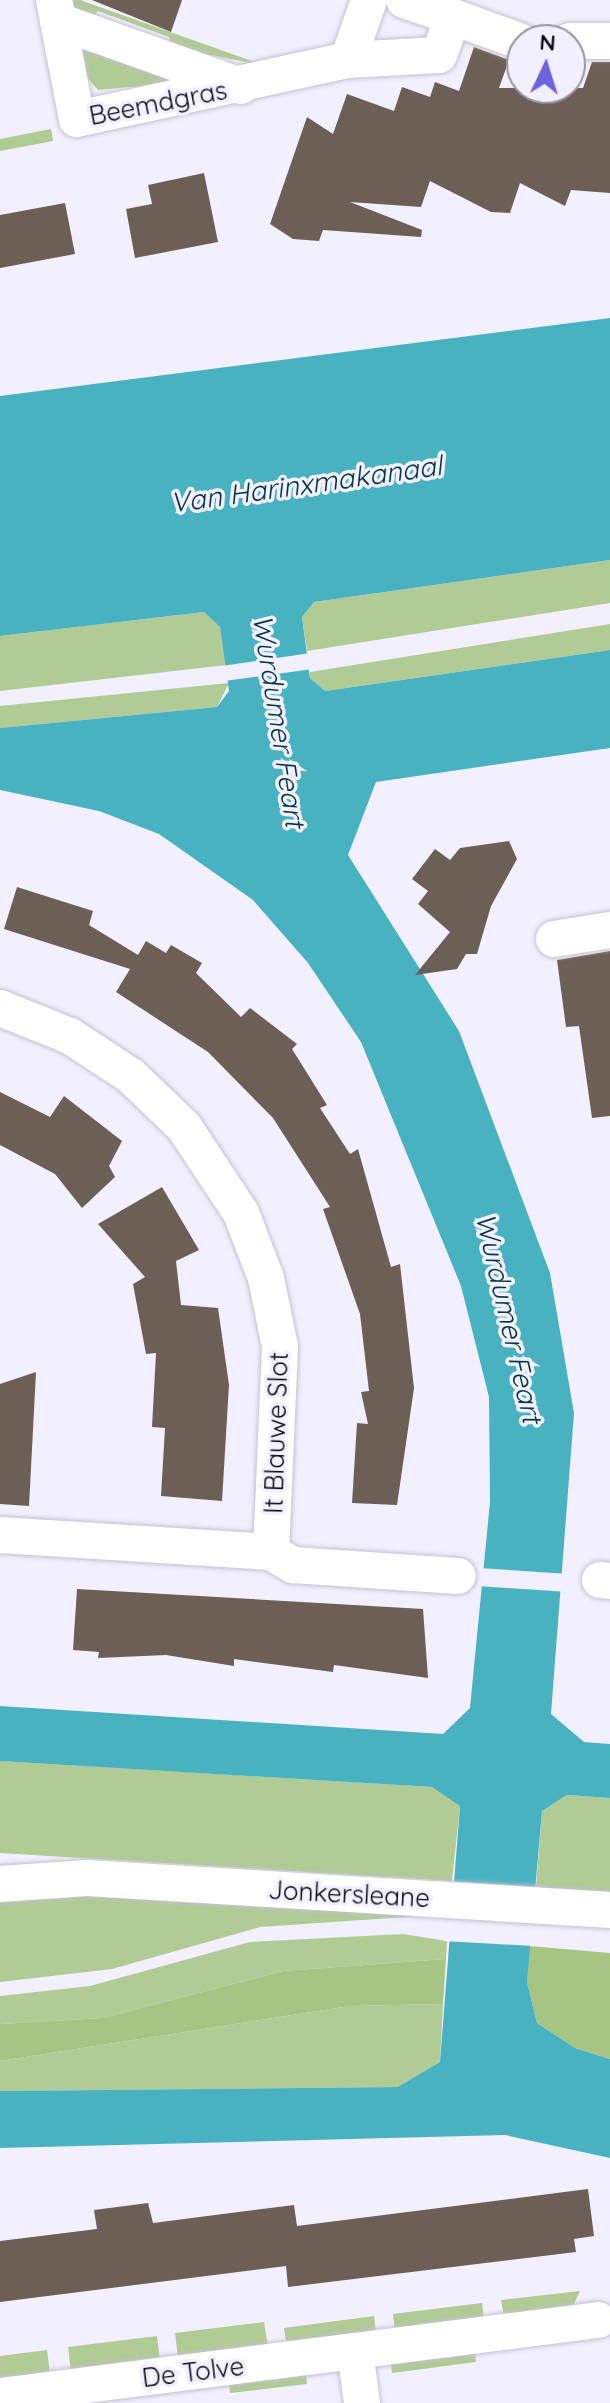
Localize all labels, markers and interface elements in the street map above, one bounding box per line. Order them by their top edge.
north arrow [506,24,586,104]
text: N [538,28,557,57]
street label: Beemdgras [86,74,230,132]
water label: Van Harinxmakanaal [168,448,444,520]
water label: Wurdumer Feart [246,612,312,830]
water label: Wurdumer Feart [468,1210,550,1426]
street label: It Blauwe Slot [258,1352,294,1514]
street label: Jonkersleane [267,1874,431,1914]
street label: De Tolve [140,2350,246,2394]

